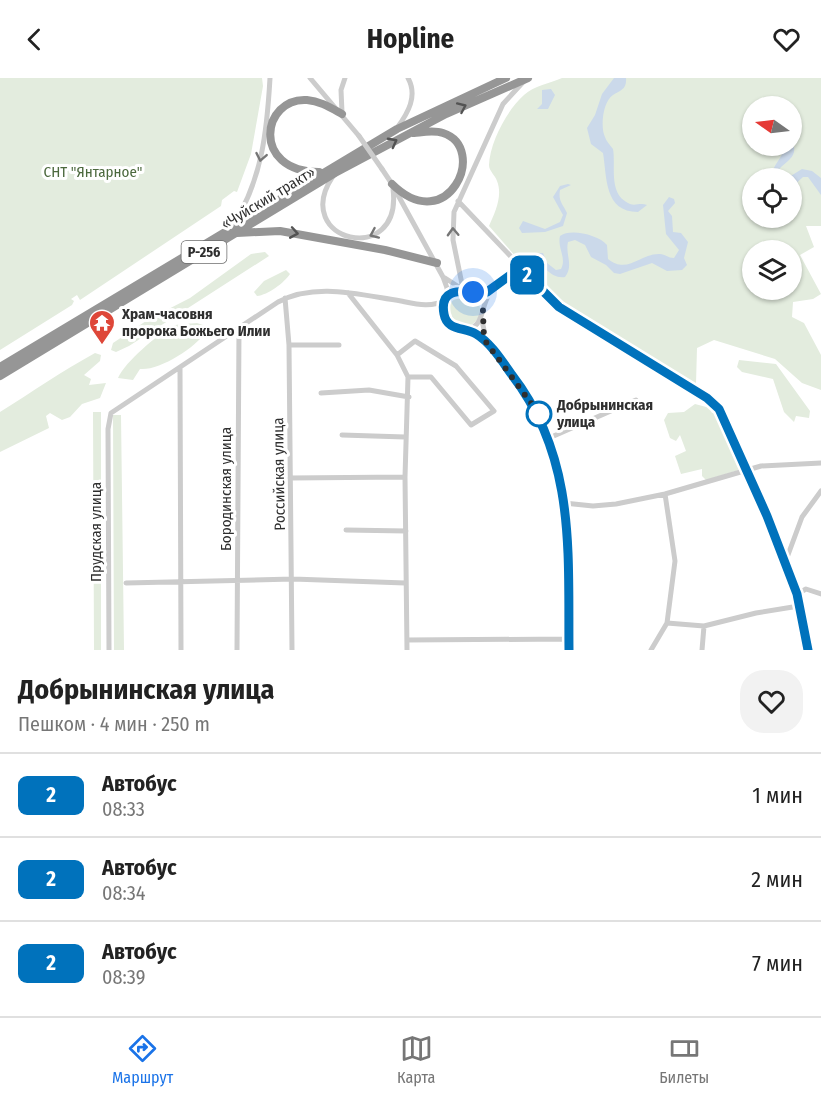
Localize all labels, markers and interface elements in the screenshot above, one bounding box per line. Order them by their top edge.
icon: back [18,23,51,56]
text: Hopline [367,23,454,55]
icon: heart [770,23,803,56]
north arrow [742,96,802,156]
map controls [742,96,802,300]
one-way arrow [456,102,467,114]
one-way arrow [387,138,397,149]
one-way arrow [255,152,268,162]
park label: СНТ "Янтарное" [44,163,142,181]
street label: «Чуйский тракт» [218,163,318,233]
button: locate [742,168,802,228]
one-way arrow [289,226,299,239]
one-way arrow [369,226,380,238]
one-way arrow [447,227,459,236]
button: layers [742,240,802,300]
road number: Р-256 [182,241,226,263]
line badge: 2 [508,256,546,294]
text: 2 [522,262,532,288]
your location [458,277,488,307]
place label: Храм-часовня пророка Божьего Илии [121,305,270,340]
temple icon: Храм-часовня пророка Божьего Илии [87,308,117,346]
place label: Добрынинская улица [556,396,653,431]
marker: Добрынинская улица [526,401,552,427]
street label: Российская улица [269,417,289,531]
street label: Бородинская улица [217,427,235,551]
street label: Прудская улица [87,482,105,582]
button: heart [740,670,803,733]
text: Добрынинская улица [18,673,274,706]
text: Пешком · 4 мин · 250 m [18,712,210,736]
text: Автобус [102,770,177,797]
text: 2 [46,782,56,808]
text: 1 мин [752,782,803,809]
text: 08:33 [102,797,145,821]
text: Автобус [102,854,177,881]
text: 2 [46,866,56,892]
text: 2 мин [751,866,803,893]
text: 08:34 [102,881,145,905]
text: Автобус [102,938,177,965]
text: 2 [46,950,56,976]
text: 7 мин [752,950,803,977]
text: 08:39 [102,965,145,989]
tab: Маршрут [112,1032,173,1087]
tab: Карта [397,1032,435,1087]
tab: Билеты [659,1032,709,1087]

